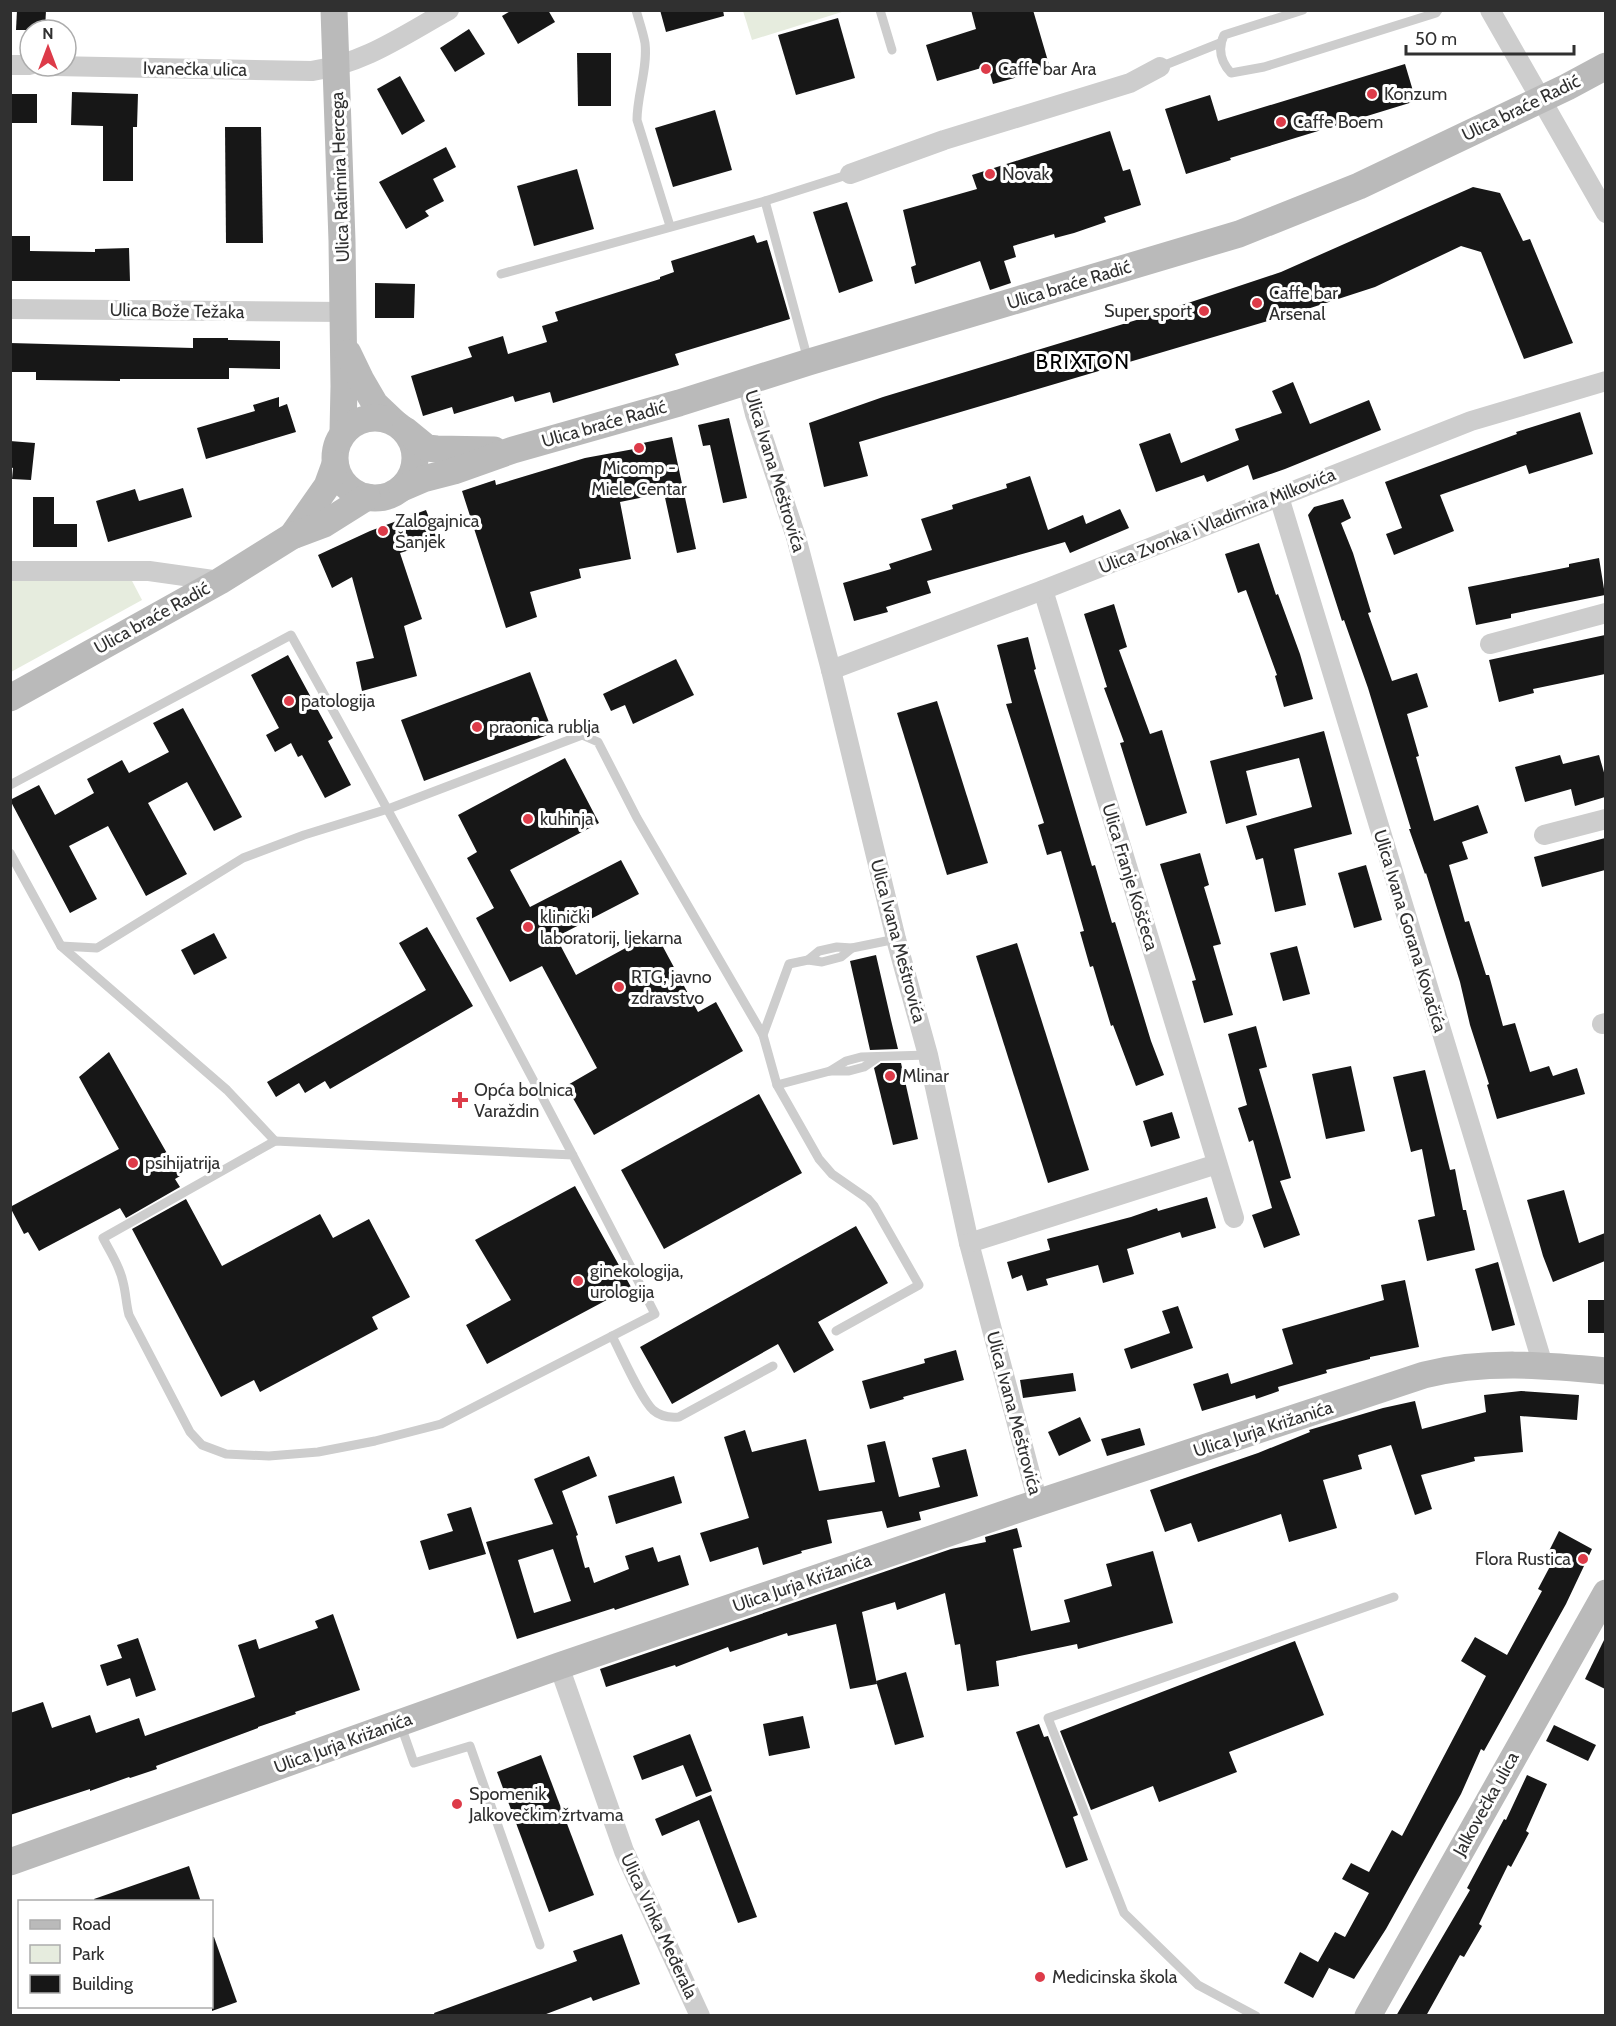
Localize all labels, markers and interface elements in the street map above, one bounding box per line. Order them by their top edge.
north arrow [18,18,78,78]
scale bar [1406,18,1574,56]
text: N [42,24,54,43]
text: 50 m [1415,28,1457,50]
street label: Ivanečka ulica [143,57,248,81]
place label: Caffe bar Ara [998,58,1097,80]
marker: Caffe bar Ara [979,62,993,76]
street label: Ulica braće Radić [1458,70,1584,146]
place label: Konzum [1384,83,1447,105]
marker: Konzum [1365,87,1379,101]
street label: Ulica Ratimira Hercega [326,91,354,263]
place label: Caffe Boem [1293,111,1383,133]
marker: Caffe Boem [1274,115,1288,129]
place label: Novak [1002,163,1051,185]
marker: Novak [983,167,997,181]
street label: Ulica braće Radić [1004,256,1134,314]
place label: Caffe bar Arsenal [1269,282,1338,325]
marker: Caffe bar Arsenal [1250,296,1264,310]
street label: Ulica Bože Težaka [109,299,245,323]
place label: Super sport [1104,300,1192,322]
marker: Super sport [1197,304,1211,318]
district label: BRIXTON [1035,349,1131,374]
street label: Ulica Ivana Meštrovića [740,387,810,555]
street label: Ulica braće Radić [539,396,669,452]
marker: Micomp - Miele Centar [632,441,646,455]
place label: Micomp - Miele Centar [591,457,687,500]
street label: Ulica Zvonka i Vladimira Milkovića [1095,463,1339,579]
place label: Zalogajnica Šanjek [395,510,480,553]
marker: Zalogajnica Šanjek [376,524,390,538]
street label: Ulica braće Radić [90,577,214,659]
place label: patologija [301,690,375,712]
marker: patologija [282,694,296,708]
place label: praonica rublja [489,716,600,738]
marker: praonica rublja [470,720,484,734]
street label: Ulica Franje Koščeca [1097,801,1163,954]
place label: kuhinja [540,808,594,830]
marker: kuhinja [521,812,535,826]
street label: Ulica Ivana Gorana Kovačića [1369,827,1451,1035]
street label: Ulica Ivana Meštrovića [866,857,930,1025]
place label: klinički laboratorij, ljekarna [540,906,683,949]
marker: klinički laboratorij, ljekarna [521,920,535,934]
place label: RTG, javno zdravstvo [631,966,712,1009]
marker: RTG, javno zdravstvo [612,980,626,994]
place label: Mlinar [902,1065,949,1087]
marker: Mlinar [883,1069,897,1083]
place label: Opća bolnica Varaždin [474,1079,574,1122]
marker: Opća bolnica Varaždin [451,1091,469,1109]
place label: psihijatrija [145,1152,221,1174]
marker: psihijatrija [126,1156,140,1170]
place label: ginekologija, urologija [590,1260,684,1303]
marker: ginekologija, urologija [571,1274,585,1288]
street label: Ulica Ivana Meštrovića [982,1329,1046,1497]
street label: Ulica Jurja Križanića [1191,1396,1336,1462]
place label: Flora Rustica [1475,1548,1571,1570]
street label: Ulica Jurja Križanića [730,1549,875,1617]
marker: Flora Rustica [1576,1552,1590,1566]
street label: Ulica Jurja Križanića [271,1708,415,1778]
street label: Jalkovečka ulica [1448,1748,1524,1861]
place label: Spomenik Jalkovečkim žrtvama [468,1783,624,1826]
marker: Spomenik Jalkovečkim žrtvama [450,1797,464,1811]
street label: Ulica Vinka Međerala [616,1850,702,2003]
legend [18,1900,213,2008]
text: Road [72,1913,111,1935]
text: Park [72,1943,105,1965]
place label: Medicinska škola [1052,1966,1178,1988]
marker: Medicinska škola [1033,1970,1047,1984]
text: Building [72,1973,134,1995]

